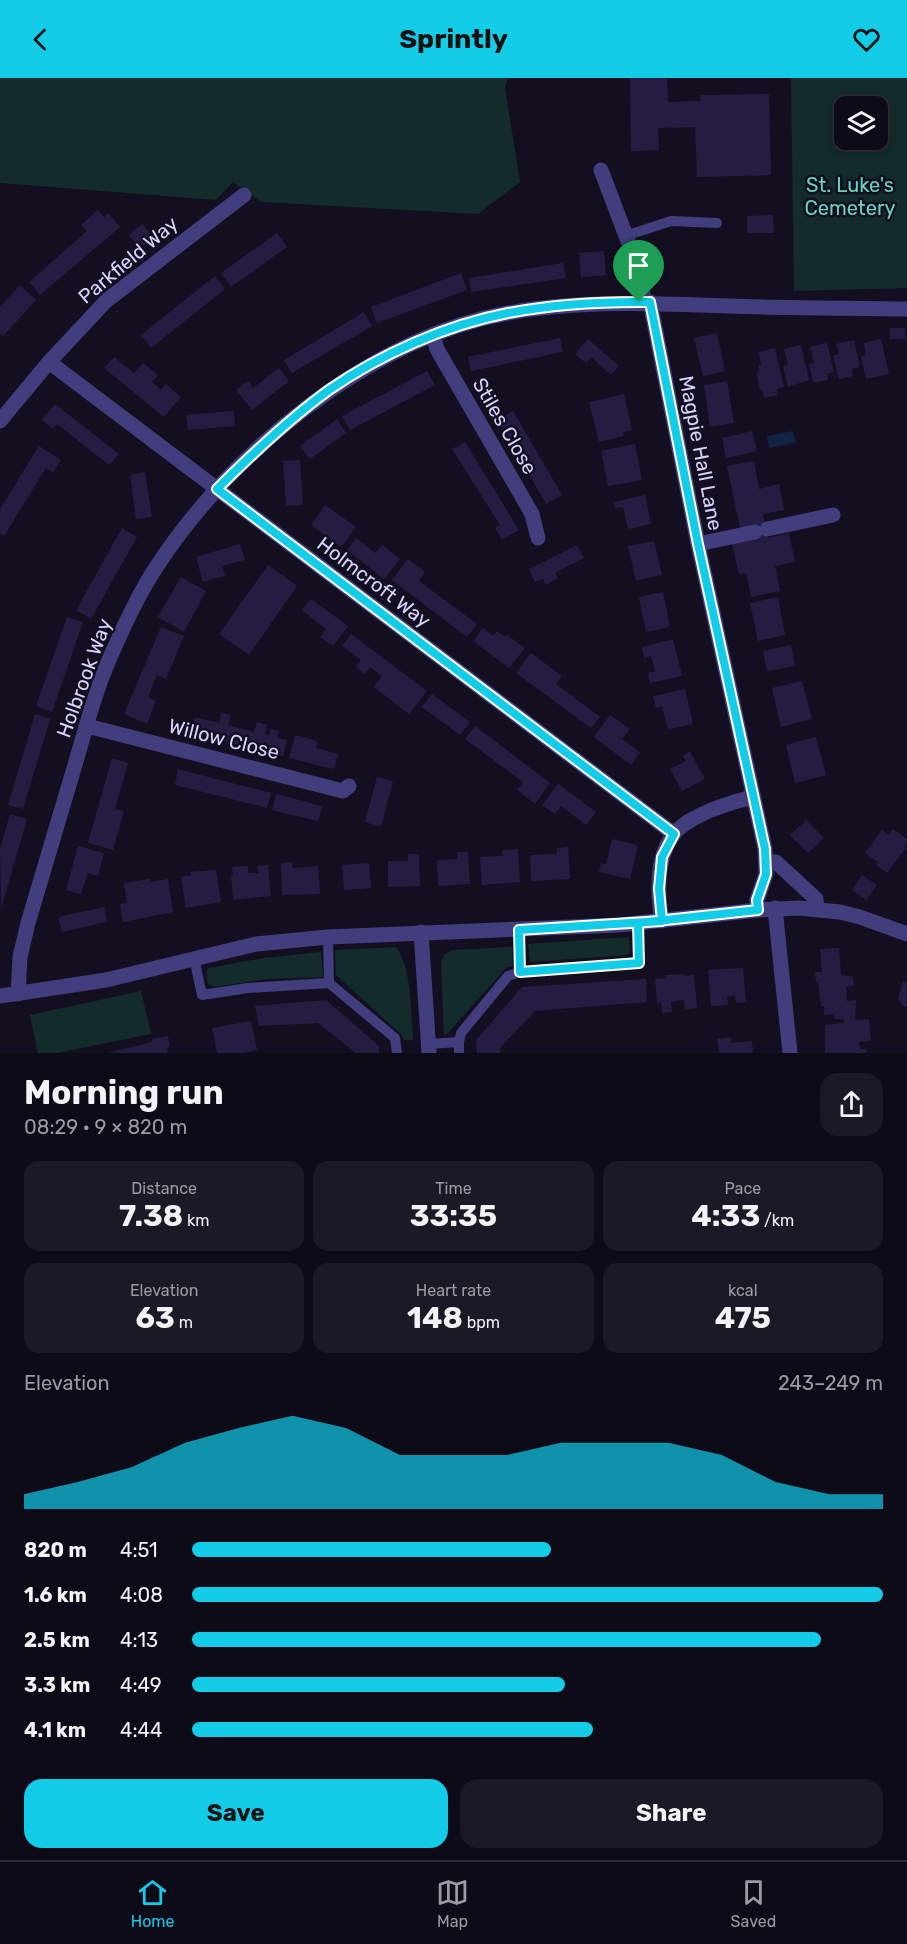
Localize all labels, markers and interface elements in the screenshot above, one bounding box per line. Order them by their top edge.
icon: back [24,23,57,56]
text: Sprintly [399,23,508,55]
icon: heart [850,23,883,56]
map controls [834,96,888,150]
button: layers [834,96,888,150]
park label: St. Luke's Cemetery [804,173,896,220]
street label: Parkfield Way [73,211,183,309]
pin [613,240,664,302]
icon: arrive [622,249,655,282]
street label: Stiles Close [468,374,542,478]
street label: Magpie Hall Lane [674,374,728,532]
street label: Holmcroft Way [313,532,435,632]
street label: Holbrook Way [51,615,117,741]
street label: Willow Close [166,714,282,764]
text: Morning run [24,1073,224,1112]
button: share [820,1073,883,1136]
text: 08:29 · 9 × 820 m [24,1115,187,1139]
text: Distance [131,1179,197,1198]
text: Time [435,1179,472,1198]
text: Pace [724,1179,761,1198]
text: 7.38 [119,1198,183,1234]
text: 33:35 [410,1198,497,1234]
text: 4:33 [691,1198,760,1234]
text: km [183,1211,209,1230]
text: /km [760,1211,794,1230]
text: Elevation [130,1281,198,1300]
text: Heart rate [416,1281,491,1300]
text: kcal [728,1281,758,1300]
text: 63 [135,1300,175,1336]
text: 148 [407,1300,463,1336]
text: 475 [715,1300,771,1336]
text: m [175,1313,193,1332]
text: bpm [463,1313,500,1332]
text: Elevation [24,1371,110,1395]
text: 243–249 m [778,1371,883,1395]
text: 820 m [24,1538,87,1562]
text: 4:51 [120,1538,158,1562]
text: 1.6 km [24,1583,87,1607]
text: 4:08 [120,1583,163,1607]
text: 2.5 km [24,1628,90,1652]
text: 4:13 [120,1628,158,1652]
text: 3.3 km [24,1673,90,1697]
text: 4:49 [120,1673,162,1697]
text: 4.1 km [24,1718,86,1742]
text: 4:44 [120,1718,162,1742]
button: Save [24,1779,448,1848]
button: Share [460,1779,883,1848]
tab: Home [131,1876,175,1931]
tab: Map [436,1876,469,1931]
tab: Saved [731,1876,776,1931]

